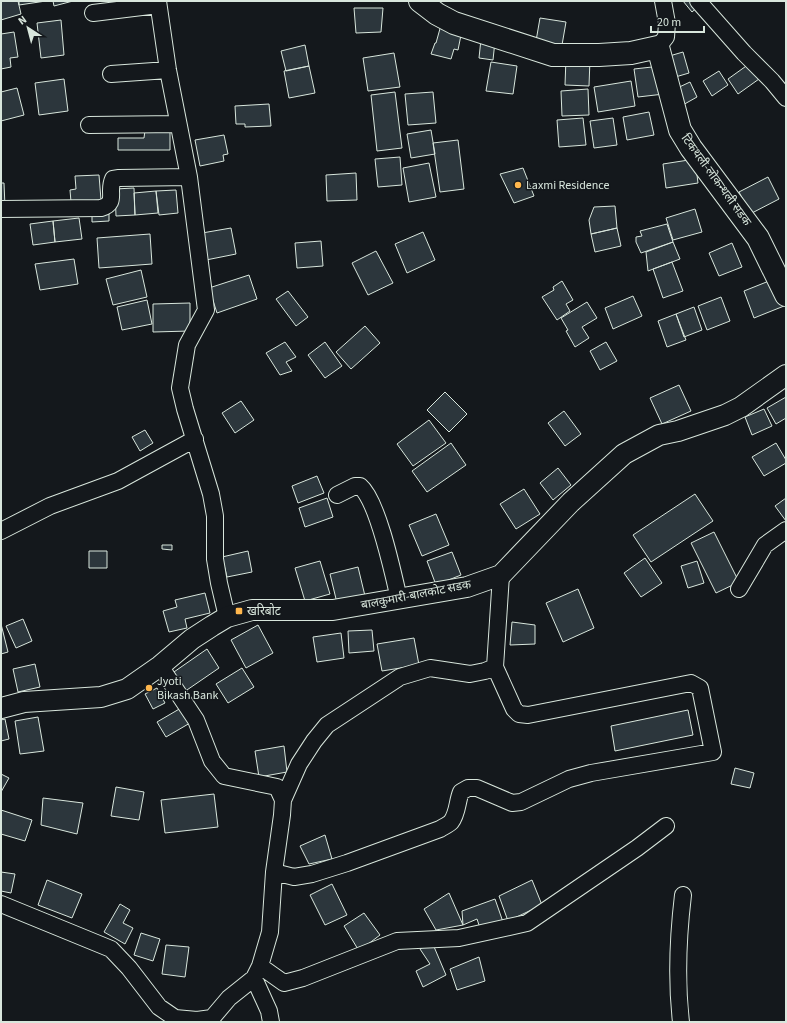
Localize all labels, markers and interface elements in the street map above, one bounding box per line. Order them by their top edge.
north arrow [8,8,48,48]
scale bar [651,8,704,34]
text: N [15,12,30,29]
text: 20 m [657,14,681,31]
street label: टिकथली-लोकन्थली सडक [677,131,756,230]
place label: Laxmi Residence [526,177,610,194]
marker: Laxmi Residence [513,180,523,190]
street label: बालकुमारी-बालकोट सडक [359,576,473,614]
place label: खरिबोट [247,603,282,620]
marker: खरिबोट [234,606,244,616]
place label: Jyoti Bikash Bank [157,673,219,704]
marker: Jyoti Bikash Bank [144,683,154,693]

